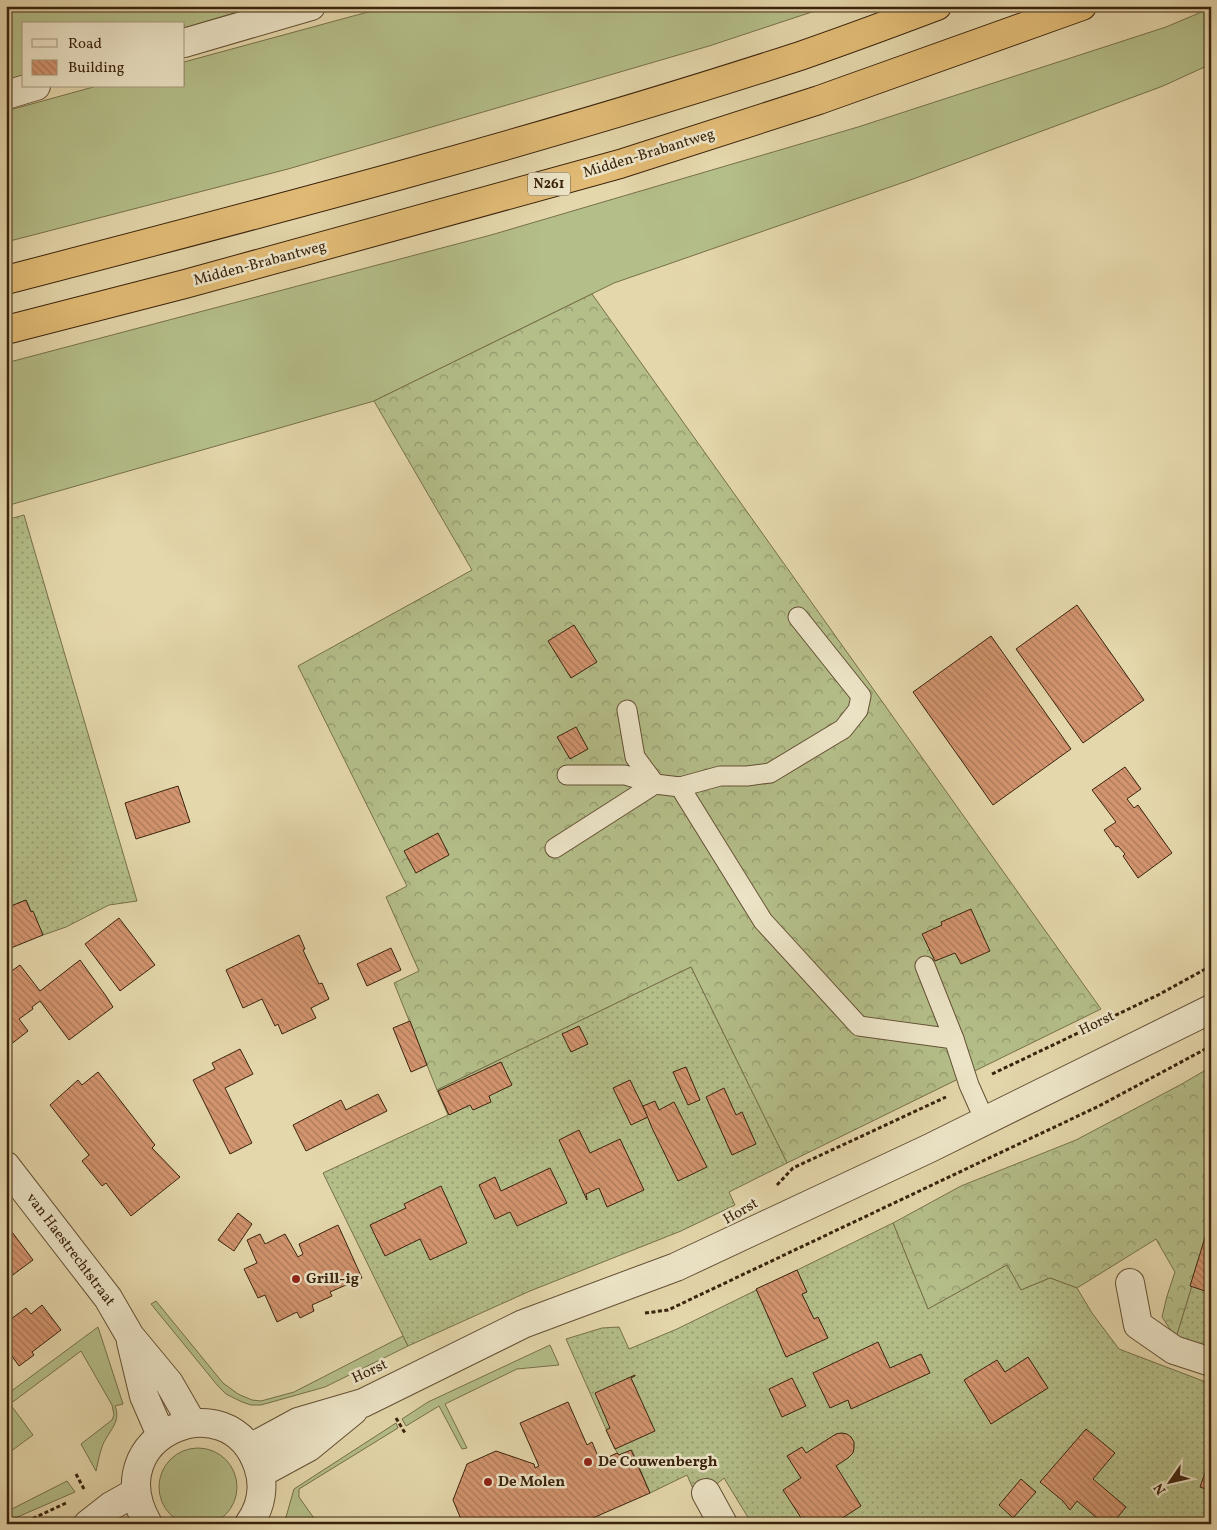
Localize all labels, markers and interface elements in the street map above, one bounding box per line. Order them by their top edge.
legend [22,22,185,88]
text: Road [68,34,102,55]
text: Building [68,58,125,79]
street label: Midden-Brabantweg [581,124,718,184]
road number: N261 [528,172,570,195]
street label: Midden-Brabantweg [191,236,329,292]
street label: Horst [1076,1006,1118,1042]
street label: van Haestrechtstraat [20,1189,120,1311]
street label: Horst [720,1194,762,1230]
place label: Grill-ig [306,1269,359,1290]
marker: Grill-ig [290,1273,302,1285]
street label: Horst [349,1355,391,1389]
place label: De Couwenbergh [598,1452,718,1473]
marker: De Couwenbergh [582,1456,594,1468]
north arrow [1144,1458,1194,1508]
place label: De Molen [498,1472,565,1493]
marker: De Molen [482,1476,494,1488]
text: N [1150,1479,1171,1498]

